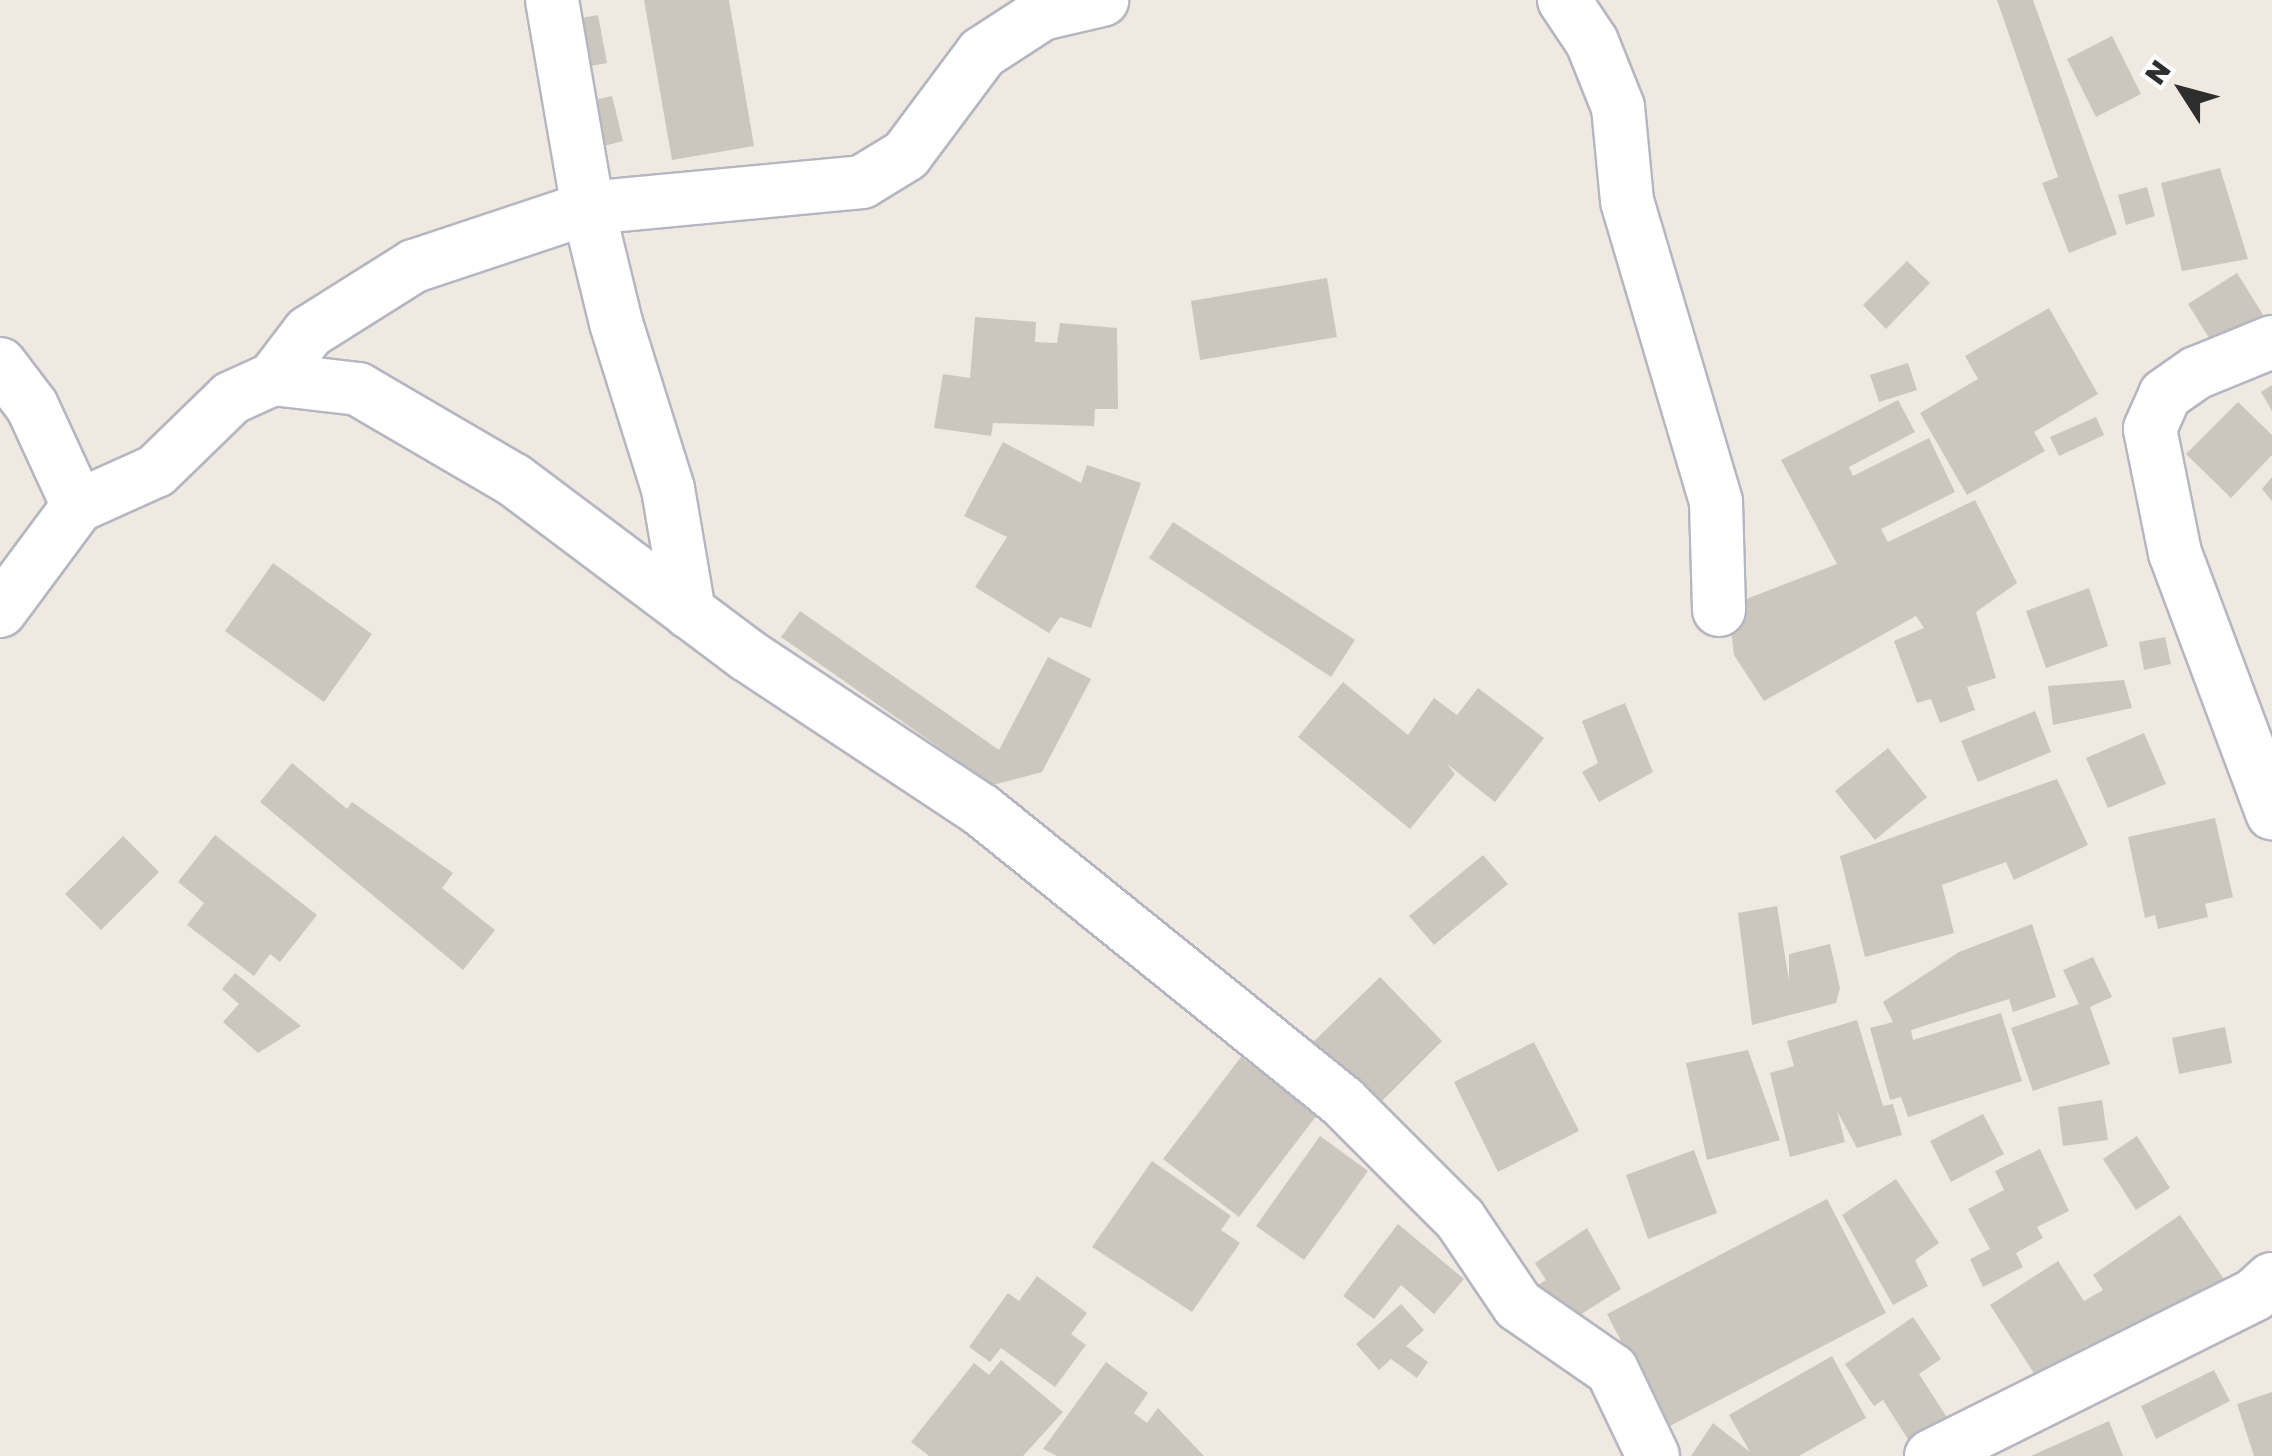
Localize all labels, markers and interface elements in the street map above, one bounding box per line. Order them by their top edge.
north arrow [2132,40,2232,140]
text: N [2138,54,2177,90]

